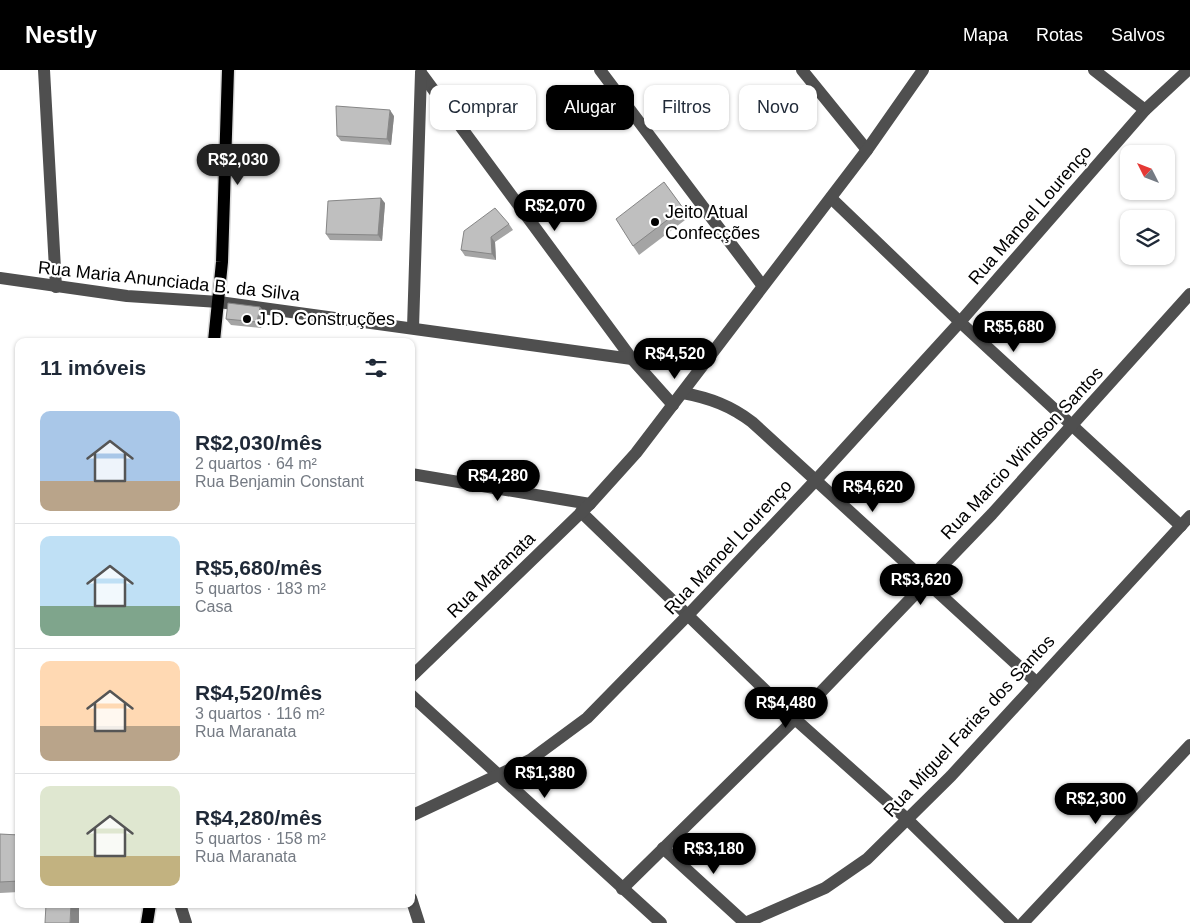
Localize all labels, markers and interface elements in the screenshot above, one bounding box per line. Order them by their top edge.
text: Nestly [25,21,97,48]
text: Mapa [963,25,1008,45]
text: Rotas [1036,25,1083,45]
text: Salvos [1111,25,1165,45]
chip: Comprar [430,85,536,130]
chip: Alugar [546,85,634,130]
chip: Filtros [644,85,729,130]
chip: Novo [739,85,817,130]
street label: Rua Manoel Lourenço [964,142,1096,288]
pin: R$2,030 [192,144,284,186]
north arrow [1120,145,1175,200]
map controls [1120,145,1175,265]
text: R$2,030 [208,151,268,168]
pin: R$2,070 [509,190,601,232]
text: R$2,070 [525,197,585,214]
place label: Jeito Atual Confecções [665,202,760,243]
button: layers [1120,210,1175,265]
marker: Jeito Atual Confecções [649,216,661,228]
street label: Rua Maria Anunciada B. da Silva [37,257,302,305]
place label: J.D. Construções [257,309,395,329]
pin: R$5,680 [968,310,1060,353]
marker: J.D. Construções [241,313,253,325]
text: R$5,680 [984,318,1044,335]
pin: R$4,520 [629,338,721,380]
text: R$4,520 [645,345,705,362]
icon: filters [362,354,390,382]
text: 11 imóveis [40,356,146,379]
street label: Rua Marcio Windson Santos [937,363,1107,543]
icon: home [80,431,140,491]
text: R$2,030/mês [195,431,322,454]
text: 2 quartos · 64 m² [195,455,317,472]
pin: R$4,280 [452,460,544,502]
text: R$4,280 [468,467,528,484]
pin: R$4,620 [827,470,919,513]
text: Rua Benjamin Constant [195,473,364,490]
street label: Rua Manoel Lourenço [660,475,796,619]
text: R$4,620 [843,478,903,495]
street label: Rua Maranata [443,528,540,622]
icon: home [80,556,140,616]
text: R$5,680/mês [195,556,322,579]
pin: R$3,620 [875,564,967,606]
text: R$3,620 [891,571,951,588]
text: 5 quartos · 183 m² [195,580,326,597]
text: Casa [195,598,232,615]
street label: Rua Miguel Farias dos Santos [879,631,1059,821]
icon: home [80,681,140,741]
text: R$4,520/mês [195,681,322,704]
pin: R$4,480 [740,686,832,729]
text: R$4,480 [756,694,816,711]
text: 3 quartos · 116 m² [195,705,325,722]
text: Rua Maranata [195,723,296,740]
pin: R$1,380 [499,756,591,799]
text: R$1,380 [515,764,575,781]
pin: R$2,300 [1050,782,1142,825]
text: R$2,300 [1066,790,1126,807]
icon: home [80,806,140,866]
text: R$4,280/mês [195,806,322,829]
text: 5 quartos · 158 m² [195,830,326,847]
pin: R$3,180 [668,832,760,875]
text: R$3,180 [684,840,744,857]
text: Rua Maranata [195,848,296,865]

